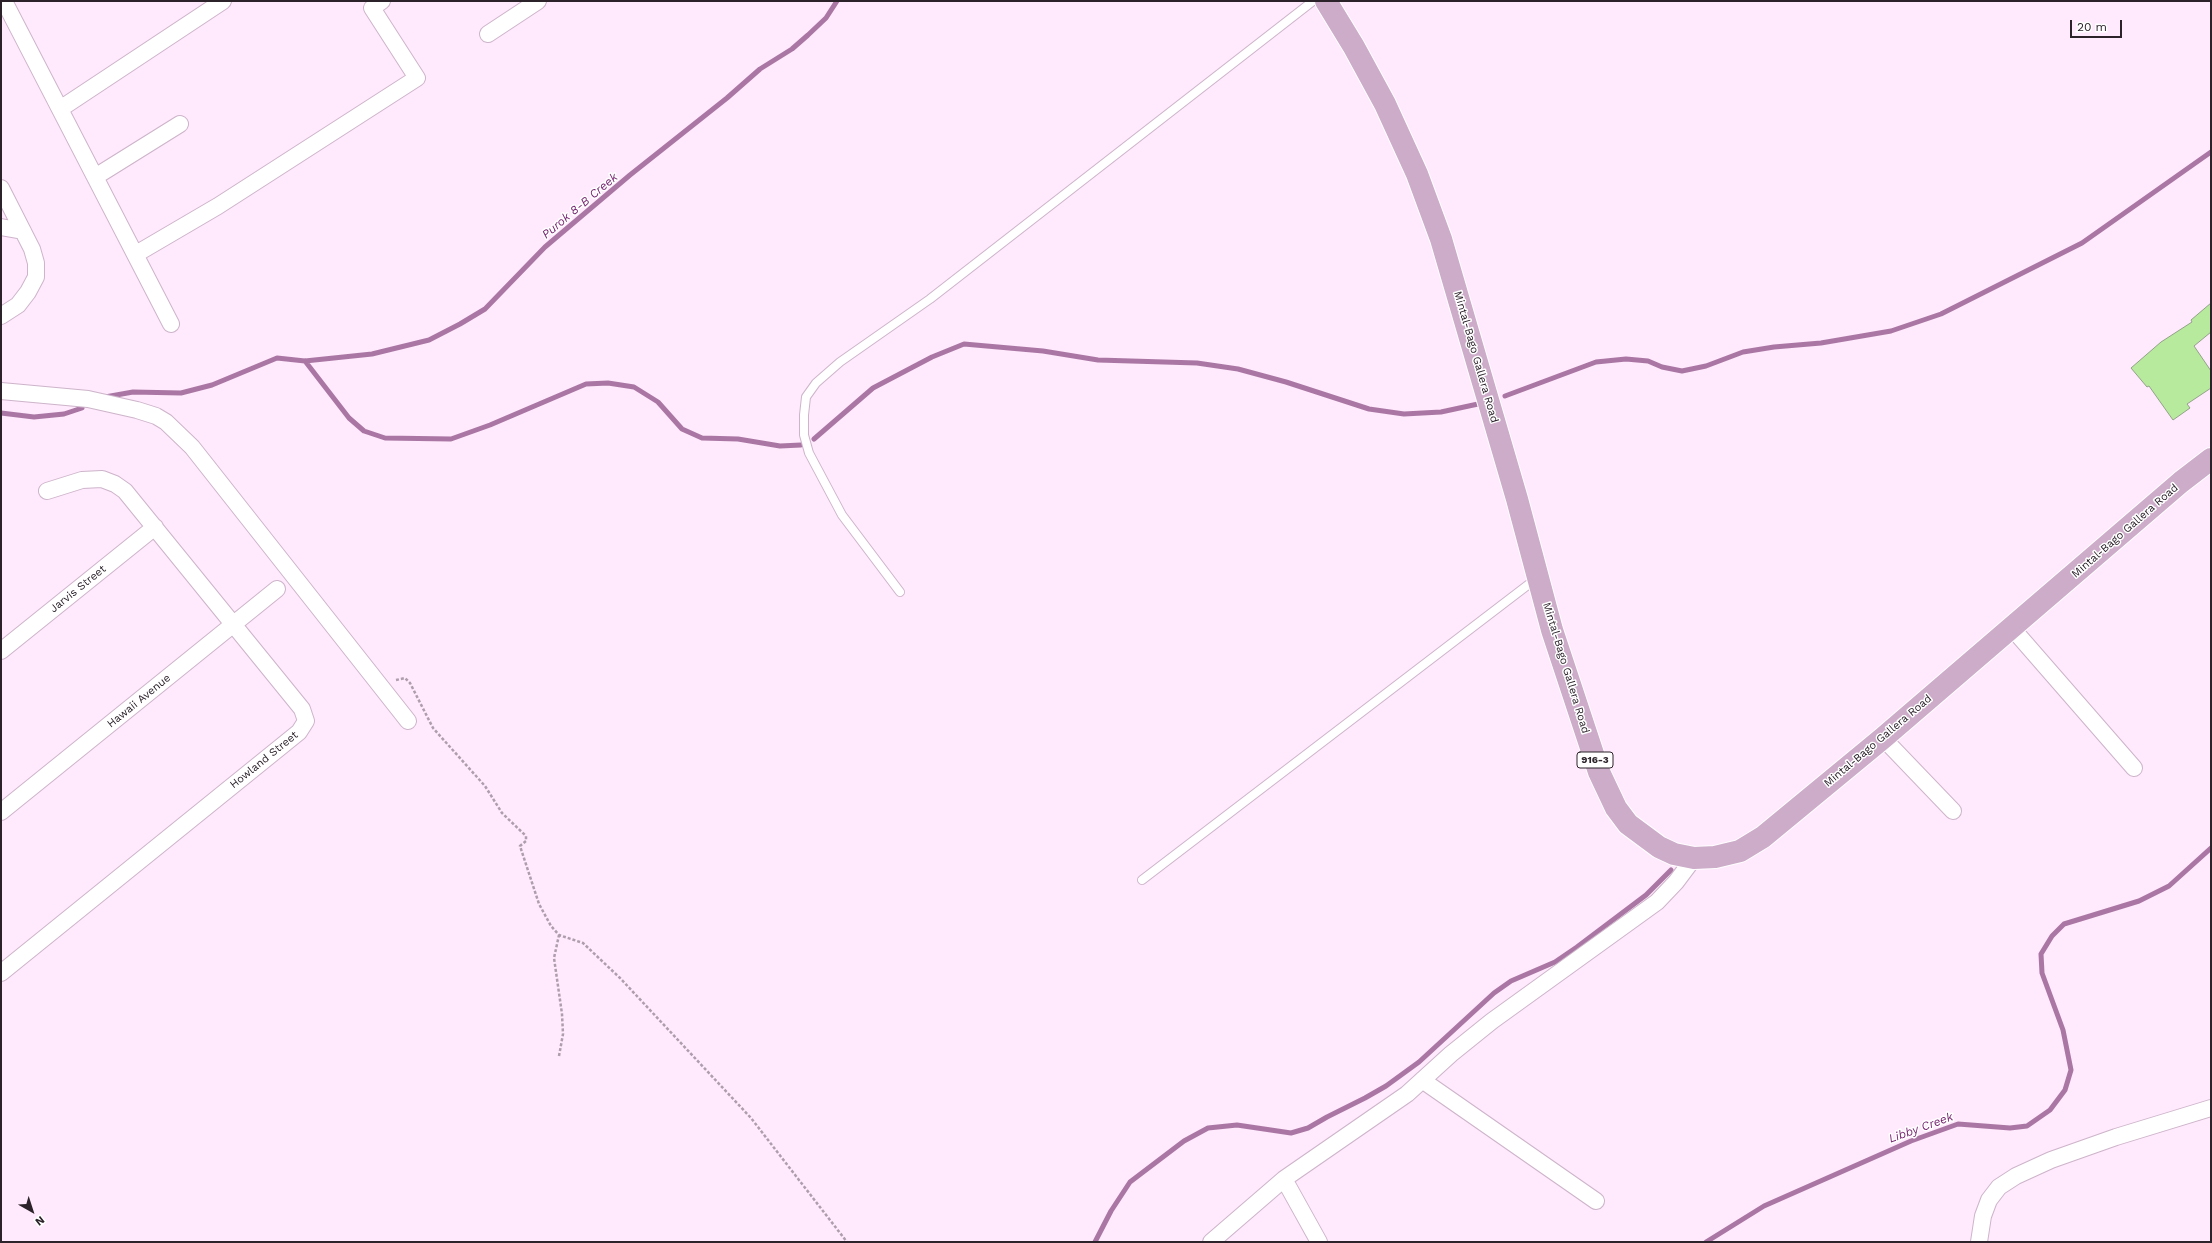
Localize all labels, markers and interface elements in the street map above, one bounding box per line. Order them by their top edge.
scale bar [2072,12,2124,38]
text: 20 m [2077,20,2107,34]
water label: Purok 8-B Creek [539,170,621,242]
street label: Mintal-Bago Gallera Road [1451,290,1501,424]
street label: Mintal-Bago Gallera Road [2069,481,2181,581]
street label: Jarvis Street [47,562,109,616]
street label: Mintal-Bago Gallera Road [1540,601,1592,735]
street label: Hawaii Avenue [105,671,173,731]
street label: Mintal-Bago Gallera Road [1821,692,1935,790]
street label: Howland Street [227,729,301,791]
road number: 916-3 [1577,752,1613,768]
water label: Libby Creek [1887,1110,1955,1146]
north arrow [12,1191,52,1231]
text: N [33,1213,47,1228]

